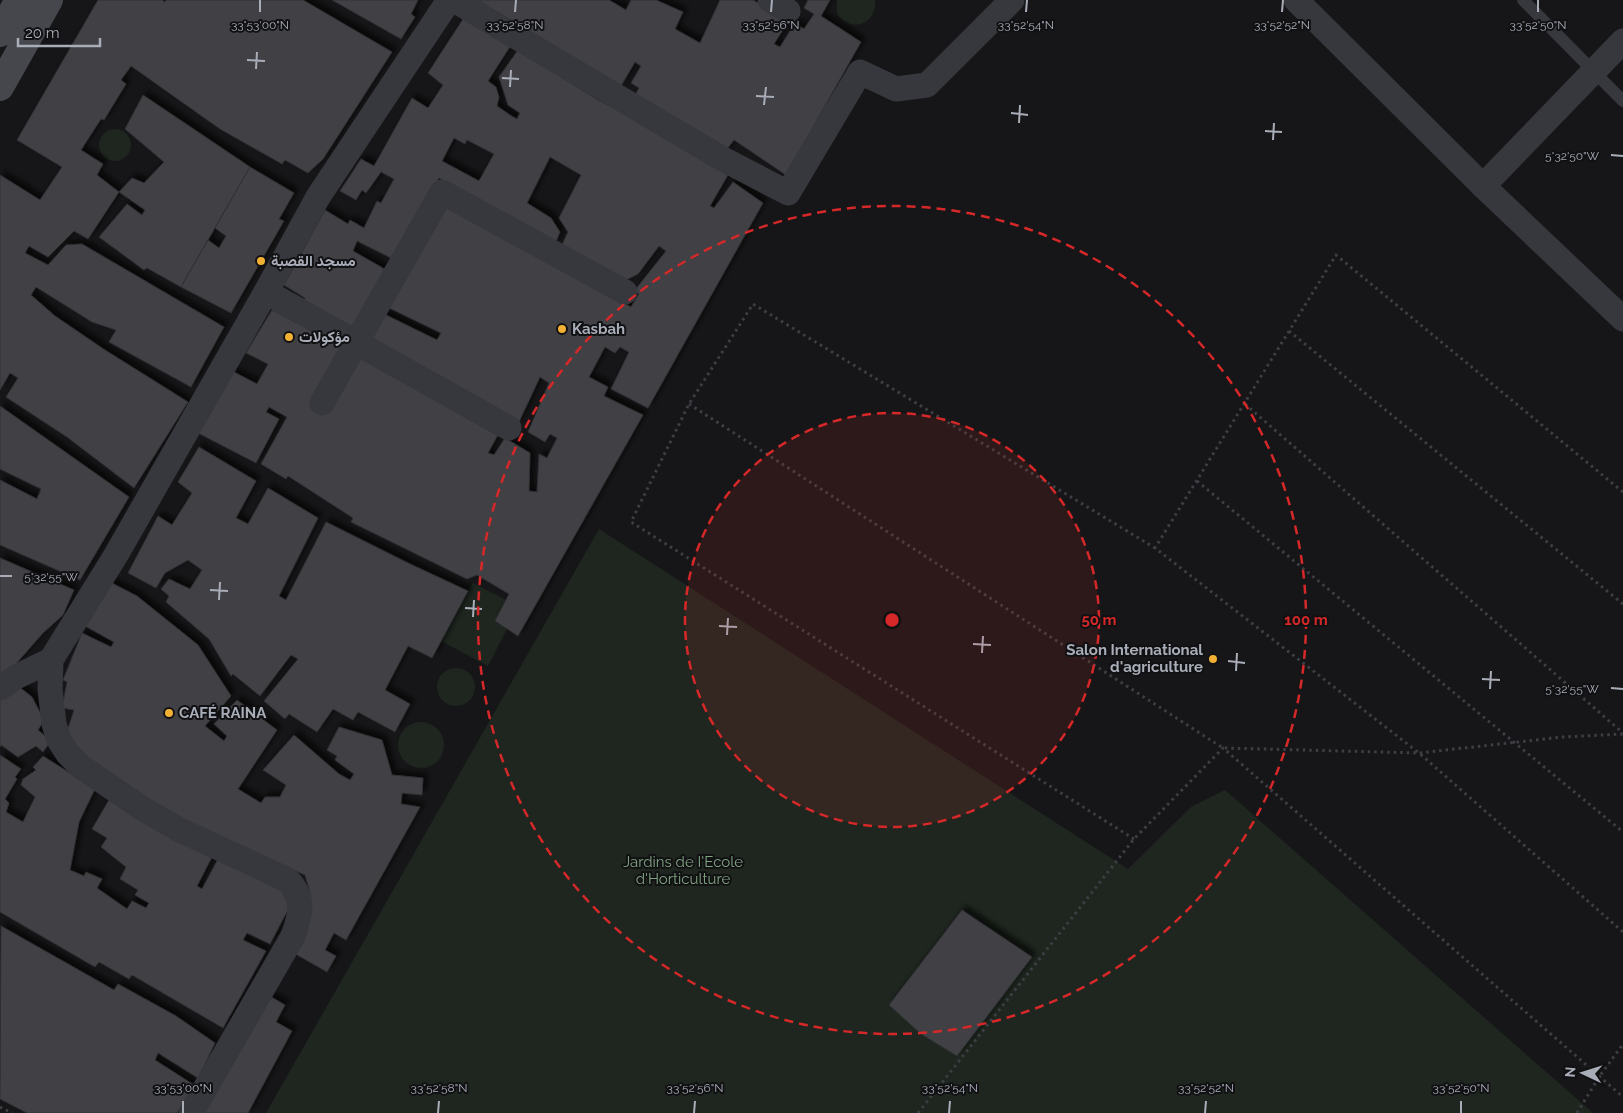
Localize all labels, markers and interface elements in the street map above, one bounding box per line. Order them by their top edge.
scale bar [18,15,100,47]
text: 33°53'00"N [231,18,289,32]
text: 33°52'58"N [487,18,543,32]
text: 33°52'56"N [743,18,800,32]
text: 33°52'54"N [998,18,1054,32]
text: 33°52'52"N [1254,18,1310,32]
text: 33°52'50"N [1509,18,1567,32]
text: 20 m [25,24,60,42]
text: 5°32'50"W [1545,149,1600,163]
place label: مسجد القصبة [271,252,356,270]
marker: مسجد القصبة [255,255,267,267]
place label: Kasbah [572,320,625,338]
marker: Kasbah [556,323,568,335]
place label: مؤكولات [299,328,350,346]
marker: مؤكولات [283,331,295,343]
text: 5°32'55"W [24,570,78,584]
centre of rings [883,611,901,629]
text: 50 m [1081,611,1117,629]
text: 100 m [1284,611,1328,629]
place label: Salon International d'agriculture [1066,641,1203,676]
marker: Salon International d'agriculture [1207,653,1219,665]
text: 5°32'55"W [1545,682,1599,696]
place label: CAFÉ RAINA [179,704,267,722]
marker: CAFÉ RAINA [163,707,175,719]
park label: Jardins de I'Ecole d'Horticulture [623,853,743,888]
north arrow [1558,1048,1608,1098]
text: N [1562,1066,1578,1078]
text: 33°53'00"N [154,1081,212,1095]
text: 33°52'58"N [411,1081,467,1095]
text: 33°52'56"N [667,1081,724,1095]
text: 33°52'54"N [922,1081,978,1095]
text: 33°52'52"N [1178,1081,1234,1095]
text: 33°52'50"N [1432,1081,1490,1095]

